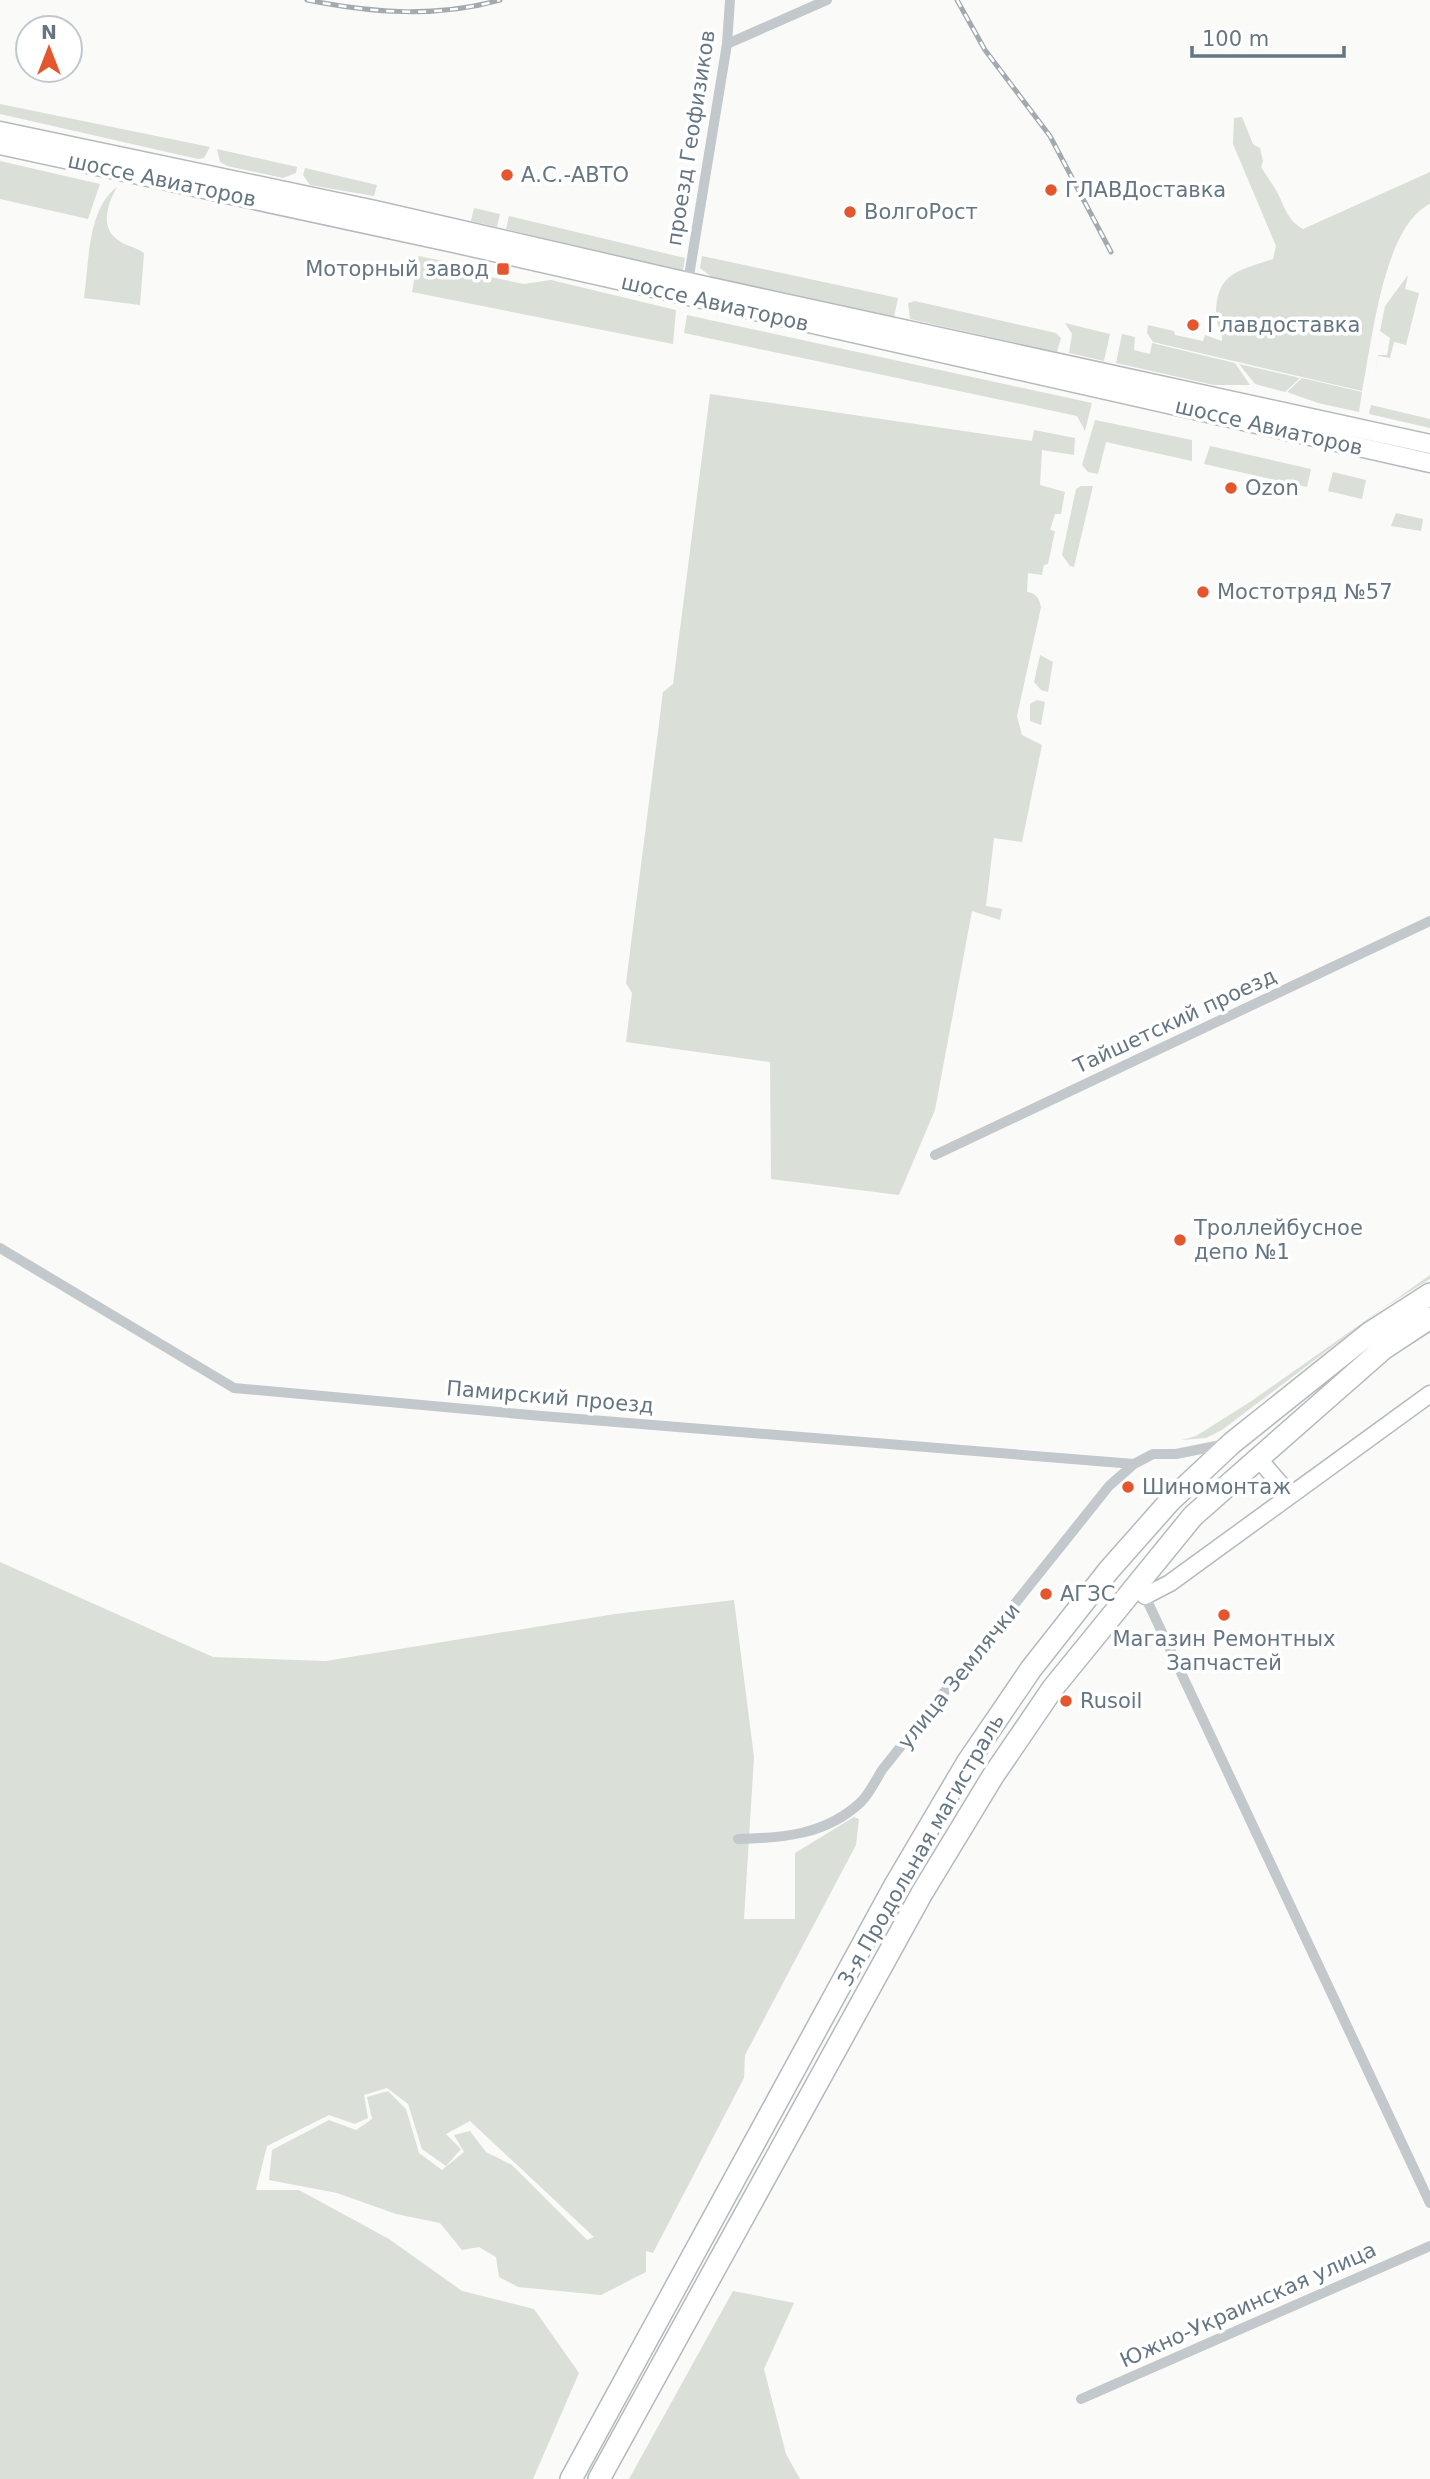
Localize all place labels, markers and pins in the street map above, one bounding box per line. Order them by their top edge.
place label: А.С.-АВТО [521,163,629,187]
marker: А.С.-АВТО [499,167,515,183]
place label: ГЛАВДоставка [1065,178,1226,202]
marker: ГЛАВДоставка [1043,182,1059,198]
place label: ВолгоРост [864,200,978,224]
marker: ВолгоРост [842,204,858,220]
place label: Моторный завод [305,257,489,281]
marker: Моторный завод [495,261,511,277]
place label: Главдоставка [1207,313,1360,337]
marker: Главдоставка [1185,317,1201,333]
place label: Ozon [1245,476,1299,500]
marker: Ozon [1223,480,1239,496]
place label: Мостотряд №57 [1217,580,1393,604]
marker: Мостотряд №57 [1195,584,1211,600]
place label: Троллейбусное депо №1 [1193,1216,1363,1264]
marker: Троллейбусное депо №1 [1172,1232,1188,1248]
place label: Шиномонтаж [1142,1475,1291,1499]
marker: Шиномонтаж [1120,1479,1136,1495]
place label: АГЗС [1060,1582,1115,1606]
marker: АГЗС [1038,1586,1054,1602]
marker: Магазин Ремонтных Запчастей [1216,1607,1232,1623]
place label: Магазин Ремонтных Запчастей [1112,1627,1336,1675]
place label: Rusoil [1080,1689,1142,1713]
marker: Rusoil [1058,1693,1074,1709]

